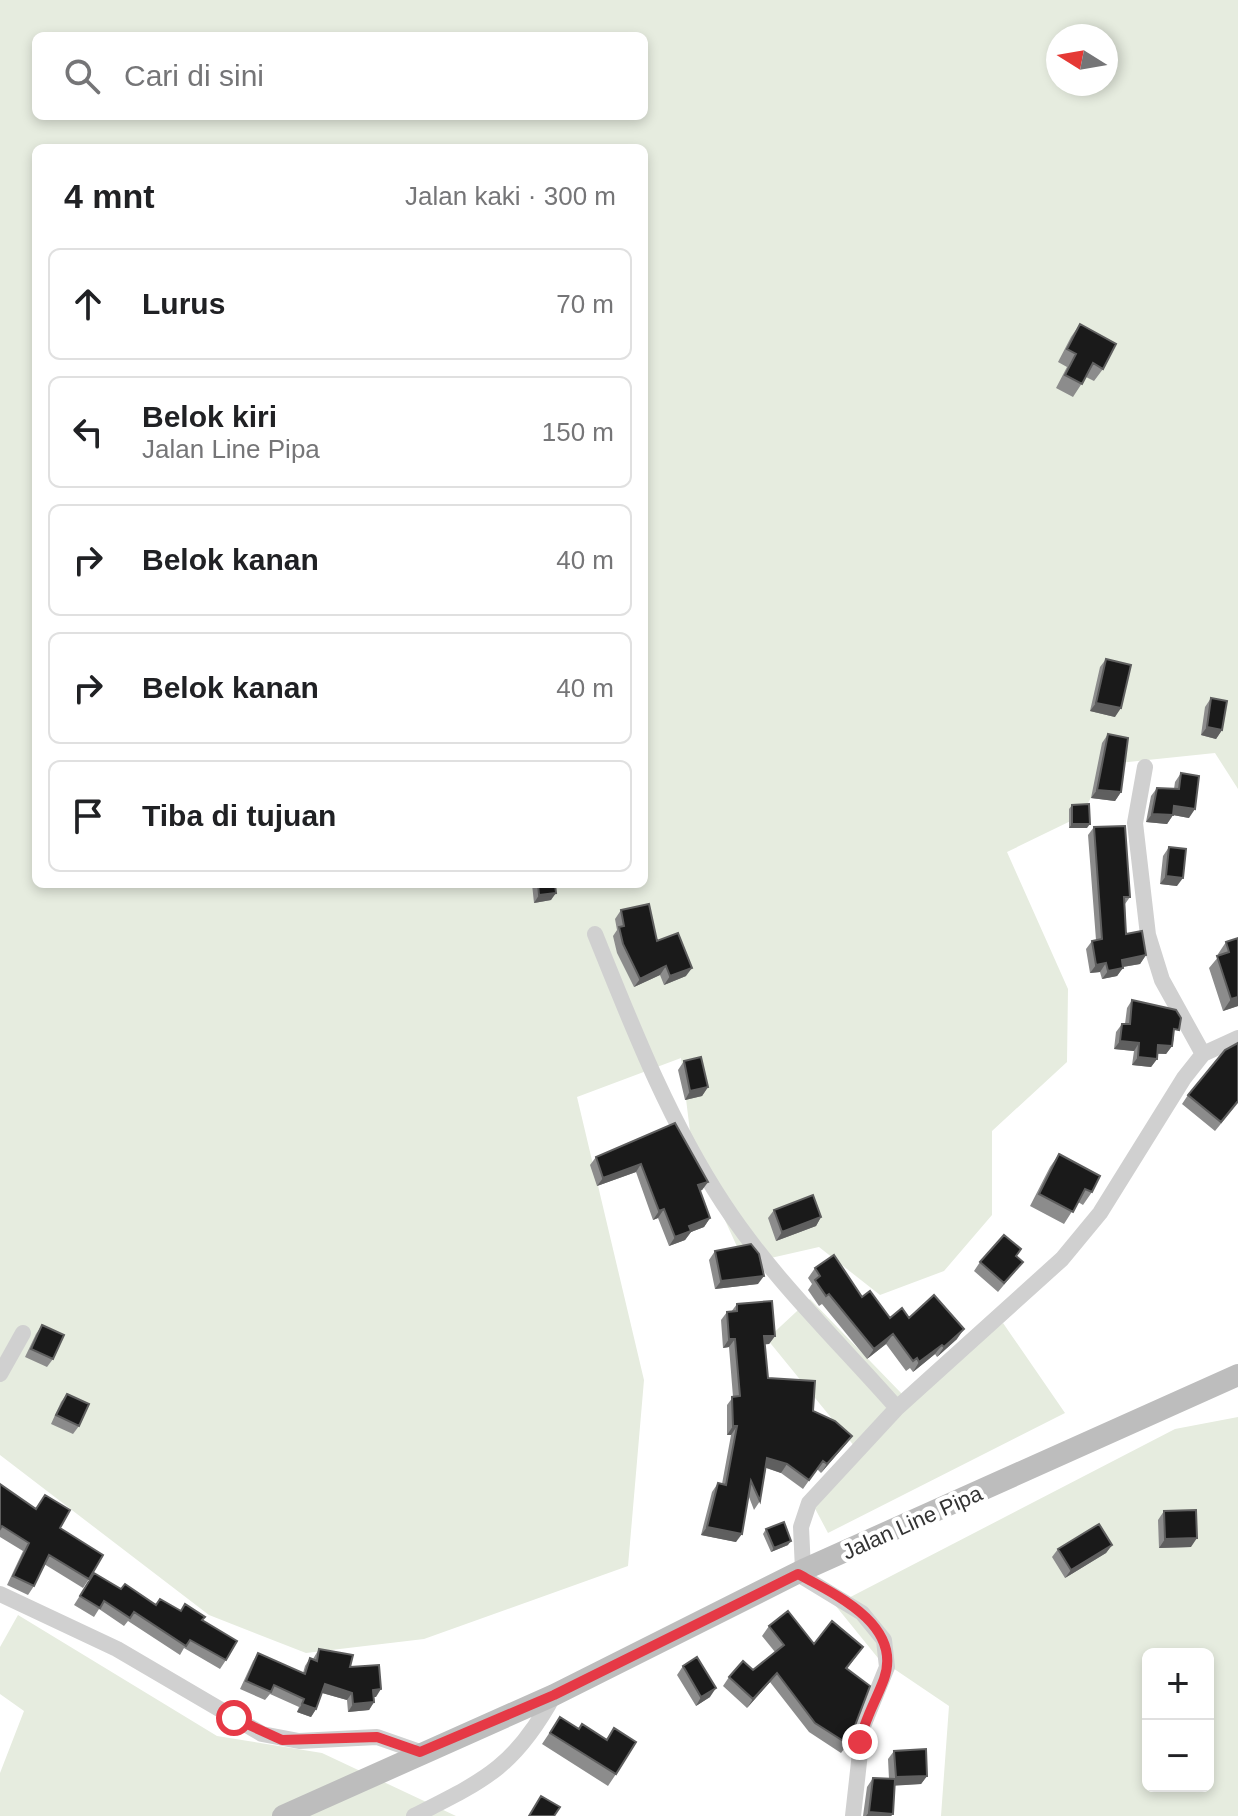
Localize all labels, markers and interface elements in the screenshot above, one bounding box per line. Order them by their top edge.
north arrow [1046,24,1118,96]
search box [32,32,648,120]
icon: search [60,54,104,98]
text: Cari di sini [124,59,264,92]
text: 4 mnt [64,177,155,215]
text: Jalan kaki · 300 m [405,181,616,211]
icon: ahead [66,282,110,326]
text: Lurus [142,287,225,320]
text: 70 m [556,289,614,319]
text: Belok kiri [142,400,277,433]
icon: left [66,410,110,454]
text: 150 m [542,417,614,447]
text: Jalan Line Pipa [142,434,320,464]
icon: right [66,538,110,582]
text: Belok kanan [142,543,319,576]
text: 40 m [556,545,614,575]
icon: right [66,666,110,710]
text: Belok kanan [142,671,319,704]
text: 40 m [556,673,614,703]
icon: arrive [66,794,110,838]
text: Tiba di tujuan [142,799,336,832]
street label: Jalan Line Pipa [838,1480,987,1564]
map controls [1142,1648,1214,1792]
button: + [1142,1648,1214,1720]
route start [216,1700,252,1736]
button: − [1142,1720,1214,1792]
route end [842,1724,878,1760]

